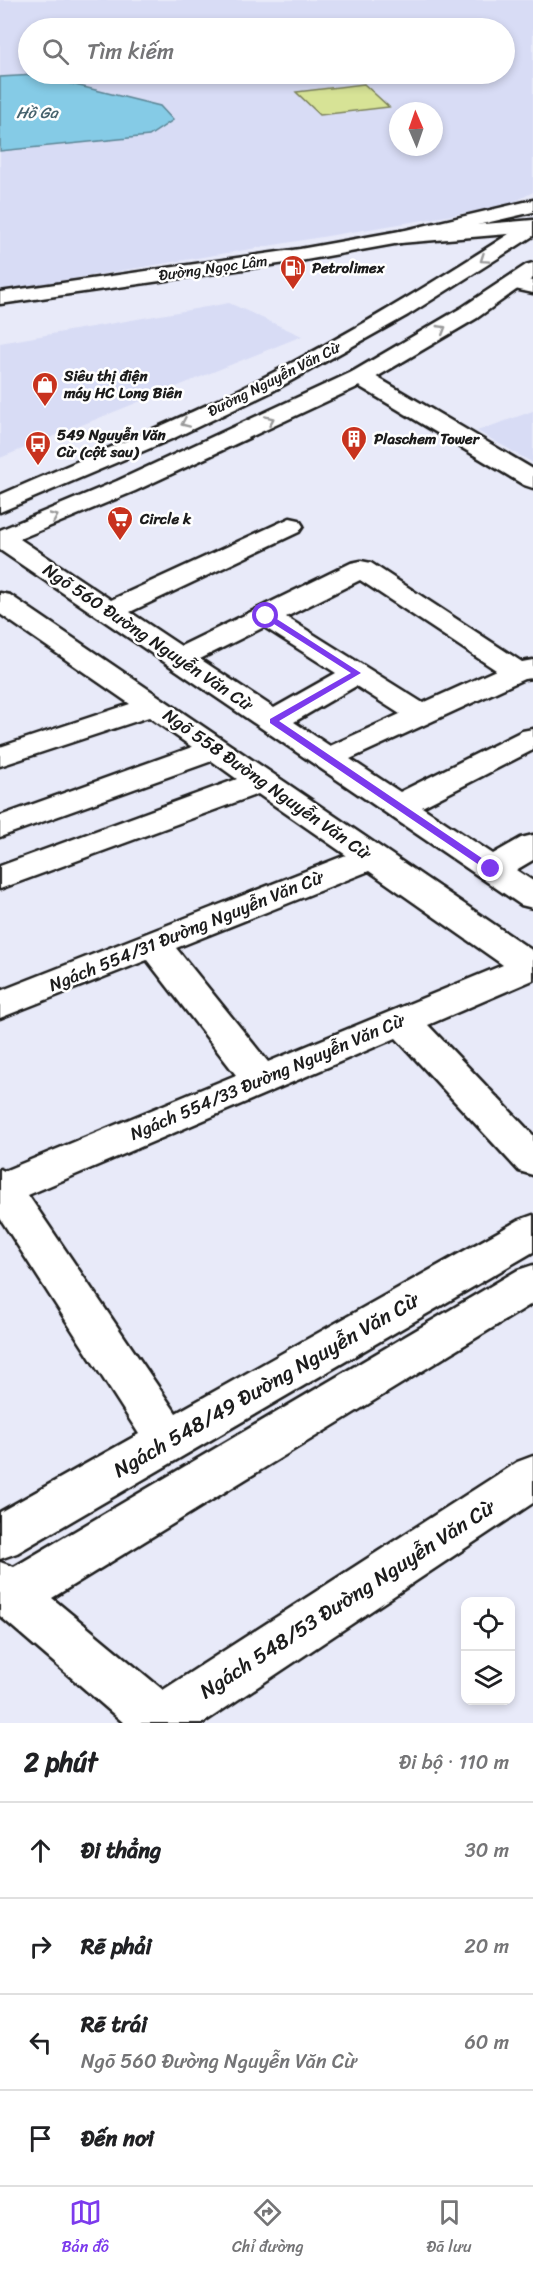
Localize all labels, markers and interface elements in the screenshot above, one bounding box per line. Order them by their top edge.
search box [18,18,515,84]
text: Tìm kiếm [87,32,174,71]
icon: search [39,35,72,68]
water label: Hồ Ga [16,98,60,127]
north arrow [389,102,443,156]
street label: Đường Ngọc Lâm [157,247,269,289]
one-way arrow [480,252,491,263]
fuel station icon: Petrolimex [278,253,308,291]
place label: Petrolimex [312,255,386,281]
one-way arrow [436,324,446,336]
street label: Đường Nguyễn Văn Cừ [203,333,347,424]
place label: Siêu thị điện máy HC Long Biên [63,363,183,406]
shop icon: Siêu thị điện máy HC Long Biên [30,370,60,408]
one-way arrow [180,415,191,427]
one-way arrow [264,415,275,427]
place label: 549 Nguyễn Văn Cừ (cột sau) [56,422,167,465]
building icon: Plaschem Tower [339,424,369,462]
place label: Plaschem Tower [374,426,481,452]
bus stop icon: 549 Nguyễn Văn Cừ (cột sau) [23,429,53,467]
supermarket icon: Circle k [105,504,135,542]
place label: Circle k [139,506,192,532]
one-way arrow [48,512,59,524]
street label: Ngõ 560 Đường Nguyễn Văn Cừ [36,554,261,721]
route start [252,602,278,628]
street label: Ngõ 558 Đường Nguyễn Văn Cừ [156,700,379,869]
route end [477,855,503,881]
street label: Ngách 554/31 Đường Nguyễn Văn Cừ [44,860,330,1001]
street label: Ngách 554/33 Đường Nguyễn Văn Cừ [125,1004,411,1150]
street label: Ngách 548/49 Đường Nguyễn Văn Cừ [106,1281,428,1488]
street label: Ngách 548/53 Đường Nguyễn Văn Cừ [191,1488,504,1709]
map controls [461,1597,515,1705]
button: locate [461,1597,515,1651]
button: layers [461,1651,515,1705]
text: 2 phút [24,1739,98,1785]
text: Đi bộ · 110 m [399,1745,509,1780]
text: Đi thẳng [81,1831,161,1870]
text: 30 m [465,1833,509,1868]
icon: ahead [24,1834,57,1867]
text: Rẽ phải [81,1927,152,1966]
text: 20 m [464,1929,509,1964]
icon: right [24,1930,57,1963]
text: Rẽ trái [81,2005,147,2044]
text: 60 m [464,2025,509,2060]
icon: left [24,2026,57,2059]
text: Ngõ 560 Đường Nguyễn Văn Cừ [81,2044,357,2079]
text: Đến nơi [81,2119,154,2158]
icon: arrive [24,2122,57,2155]
tab: Bản đồ [62,2196,109,2261]
tab: Chỉ đường [232,2196,304,2261]
tab: Đã lưu [427,2196,471,2261]

